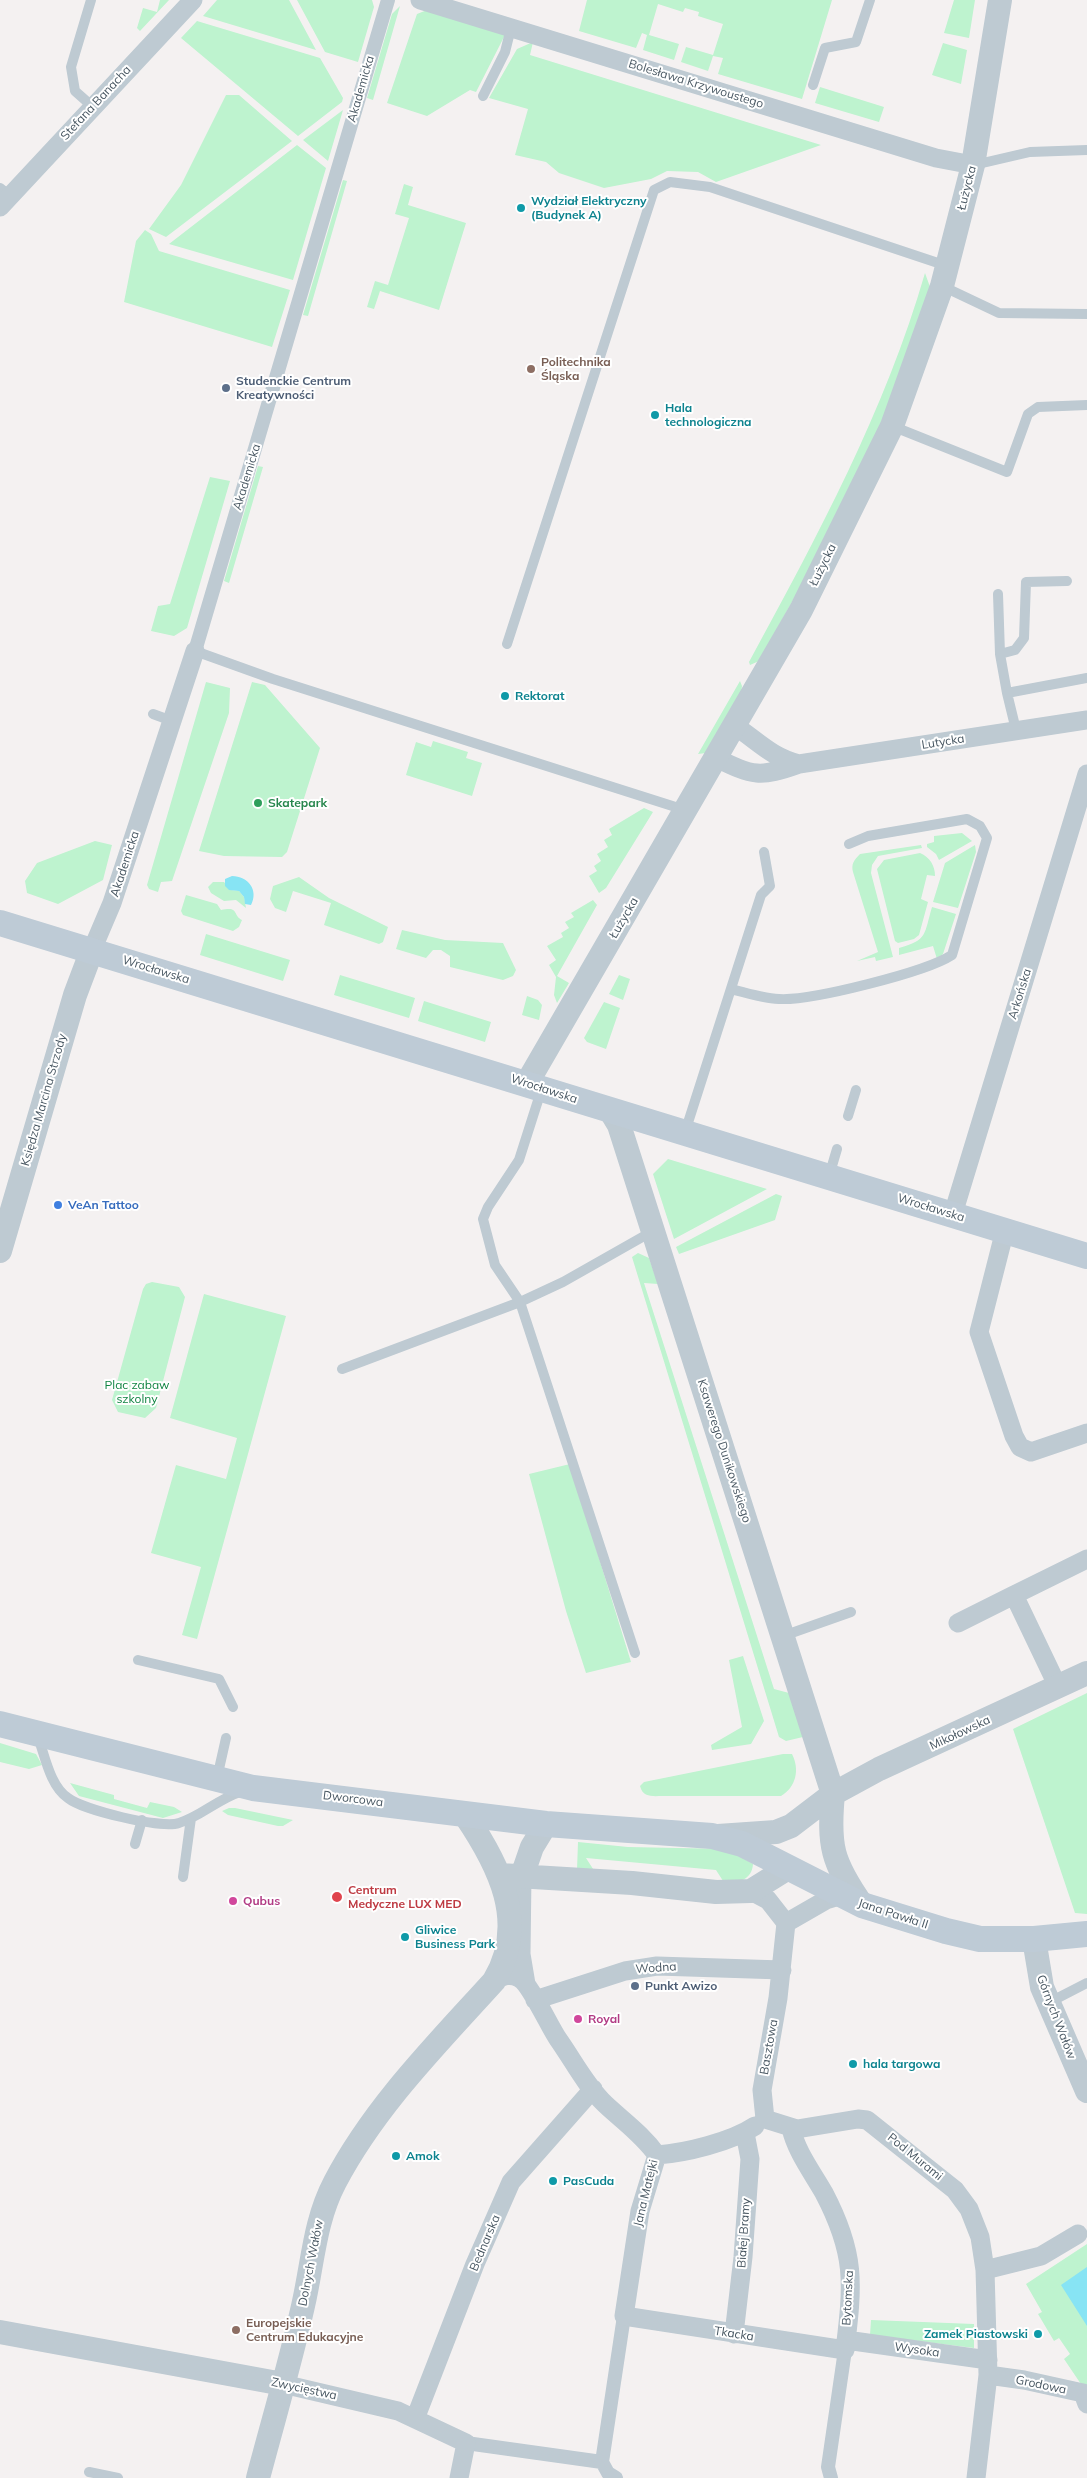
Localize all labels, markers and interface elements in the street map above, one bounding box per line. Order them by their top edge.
street label: Akademicka [345,54,377,124]
street label: Bolesława Krzywoustego [627,57,765,111]
street label: Stefana Banacha [58,63,134,143]
street label: Łużycka [955,164,979,212]
place label: Wydział Elektryczny (Budynek A) [531,194,647,222]
marker: Wydział Elektryczny (Budynek A) [515,202,527,214]
place label: Politechnika Śląska [541,355,611,383]
marker: Politechnika Śląska [525,363,537,375]
place label: Studenckie Centrum Kreatywności [236,374,351,402]
marker: Studenckie Centrum Kreatywności [220,382,232,394]
place label: Hala technologiczna [665,401,752,429]
marker: Hala technologiczna [649,409,661,421]
street label: Akademicka [230,442,264,512]
street label: Łużycka [807,542,839,588]
place label: Rektorat [515,689,565,703]
marker: Rektorat [499,690,511,702]
street label: Lutycka [921,732,965,752]
place label: Skatepark [268,796,327,810]
marker: Skatepark [252,797,264,809]
street label: Akademicka [108,829,142,899]
street label: Łużycka [607,895,641,941]
street label: Wrocławska [121,953,191,987]
street label: Arkońska [1005,967,1035,1021]
street label: Księdza Marcina Strzody [18,1032,70,1168]
street label: Wrocławska [509,1071,579,1107]
street label: Wrocławska [896,1191,966,1225]
place label: VeAn Tattoo [68,1198,139,1212]
marker: VeAn Tattoo [52,1199,64,1211]
street label: Ksawerego Dunikowskiego [694,1377,754,1525]
park label: Plac zabaw szkolny [104,1378,170,1406]
street label: Mikołowska [927,1713,993,1753]
street label: Dworcowa [322,1788,384,1810]
place label: Centrum Medyczne LUX MED [348,1883,462,1911]
marker: Centrum Medyczne LUX MED [330,1890,344,1904]
place label: Qubus [243,1894,280,1908]
marker: Qubus [227,1895,239,1907]
street label: Jana Pawła II [856,1896,930,1932]
place label: Gliwice Business Park [415,1923,495,1951]
marker: Gliwice Business Park [399,1931,411,1943]
street label: Wodna [635,1959,677,1977]
street label: Górnych Wałów [1033,1973,1079,2061]
place label: Punkt Awizo [645,1979,717,1993]
marker: Punkt Awizo [629,1980,641,1992]
place label: Royal [588,2012,620,2026]
marker: Royal [572,2013,584,2025]
street label: Basztowa [757,2018,781,2076]
place label: hala targowa [863,2057,941,2071]
marker: hala targowa [847,2058,859,2070]
street label: Pod Murami [884,2130,946,2184]
place label: Amok [406,2149,440,2163]
marker: Amok [390,2150,402,2162]
street label: Jana Matejki [631,2158,661,2228]
place label: PasCuda [563,2174,614,2188]
marker: PasCuda [547,2175,559,2187]
street label: Białej Bramy [734,2198,754,2268]
street label: Bednarska [467,2213,503,2273]
street label: Dolnych Wałów [296,2218,326,2308]
street label: Bytomska [839,2270,857,2326]
place label: Europejskie Centrum Edukacyjne [246,2316,363,2344]
marker: Europejskie Centrum Edukacyjne [230,2324,242,2336]
street label: Tkacka [713,2324,755,2344]
place label: Zamek Piastowski [924,2327,1028,2341]
marker: Zamek Piastowski [1032,2328,1044,2340]
street label: Wysoka [894,2340,940,2360]
street label: Grodowa [1014,2373,1068,2397]
street label: Zwycięstwa [270,2375,338,2403]

